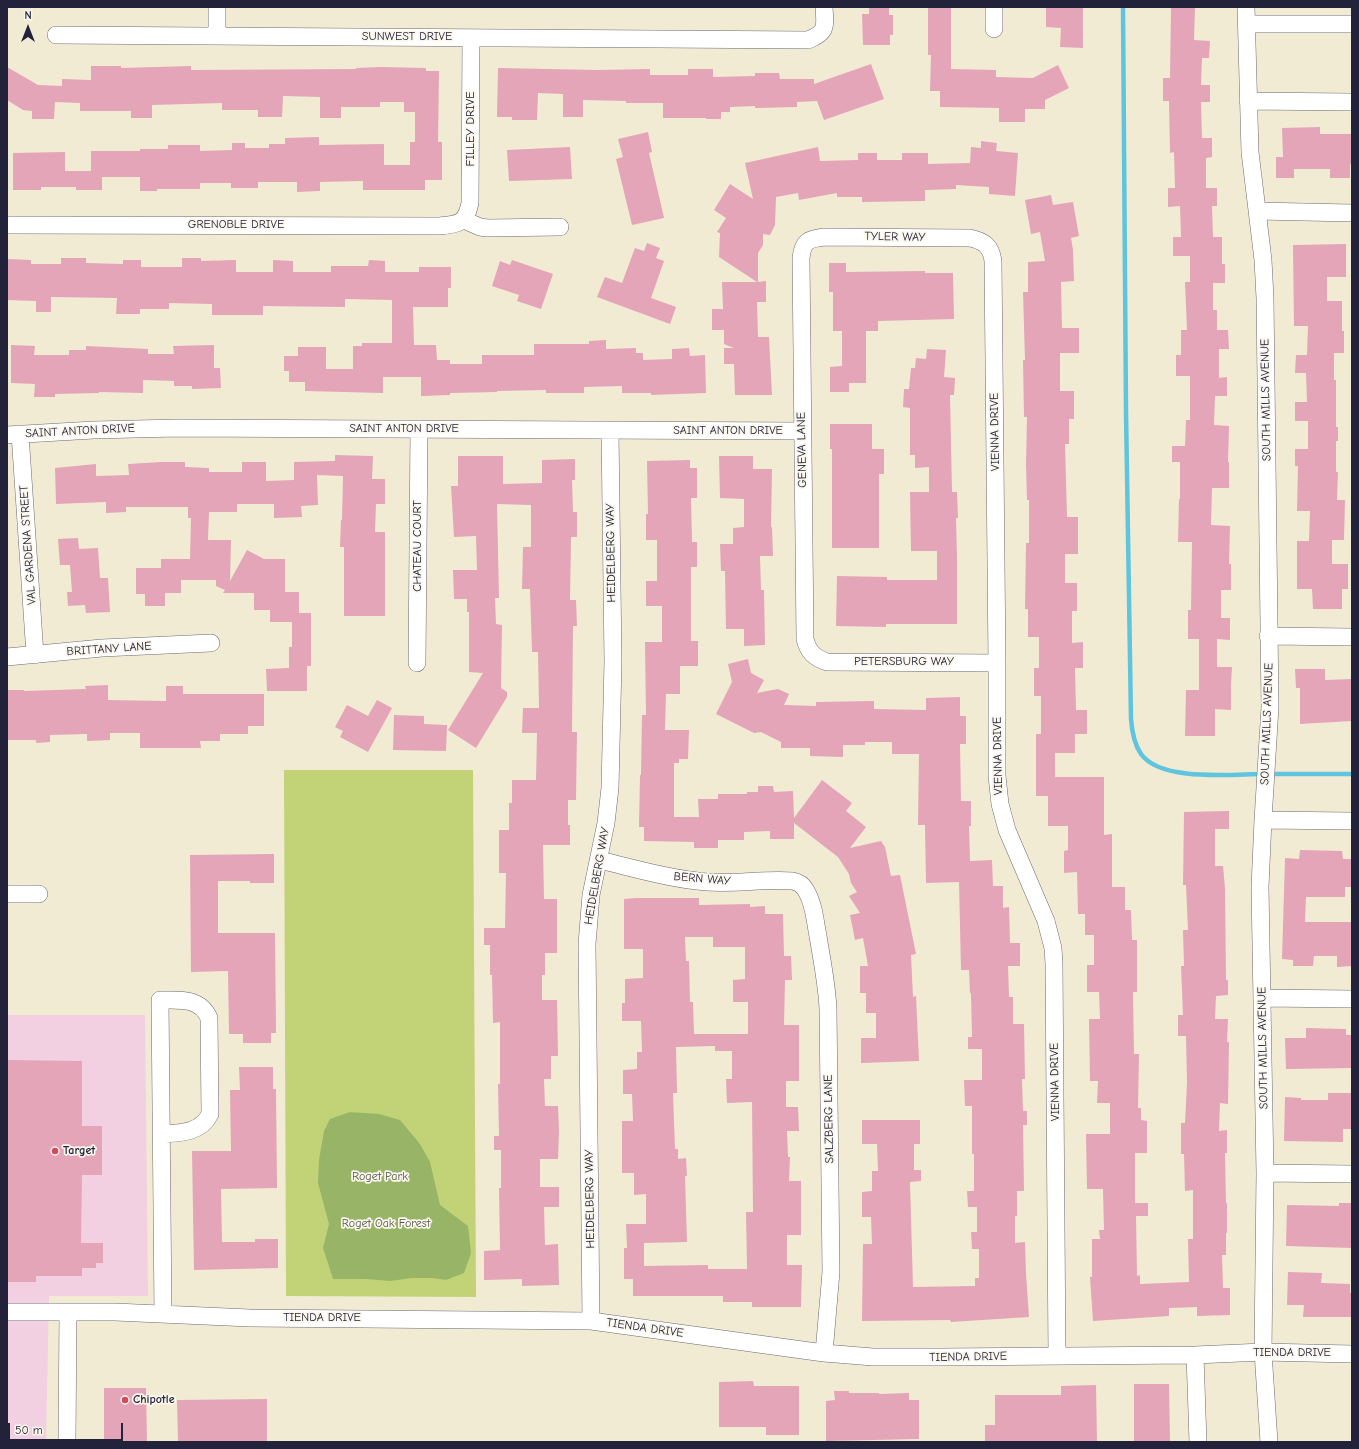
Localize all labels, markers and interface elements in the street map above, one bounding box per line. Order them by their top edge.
north arrow [8,8,48,48]
text: N [24,9,32,22]
street label: SUNWEST DRIVE [362,30,452,44]
street label: FILLEY DRIVE [464,91,478,167]
street label: GRENOBLE DRIVE [188,218,284,232]
street label: TYLER WAY [864,229,926,245]
street label: SOUTH MILLS AVENUE [1258,339,1274,461]
street label: VIENNA DRIVE [987,393,1003,471]
street label: GENEVA LANE [794,412,810,488]
street label: SAINT ANTON DRIVE [25,421,135,441]
street label: SAINT ANTON DRIVE [349,422,459,436]
street label: SAINT ANTON DRIVE [673,424,783,438]
street label: VAL GARDENA STREET [17,485,39,605]
street label: CHATEAU COURT [411,500,425,592]
street label: HEIDELBERG WAY [603,503,619,603]
street label: BRITTANY LANE [66,639,152,659]
street label: PETERSBURG WAY [854,655,954,669]
street label: SOUTH MILLS AVENUE [1258,663,1276,785]
street label: VIENNA DRIVE [990,717,1006,795]
street label: HEIDELBERG WAY [581,826,613,926]
street label: BERN WAY [673,869,731,889]
street label: SOUTH MILLS AVENUE [1255,987,1271,1109]
street label: VIENNA DRIVE [1047,1043,1063,1121]
street label: SALZBERG LANE [821,1074,837,1164]
place label: Target [63,1144,95,1158]
marker: Target [50,1146,60,1156]
street label: HEIDELBERG WAY [582,1149,598,1249]
park label: Roget Park [352,1170,408,1184]
park label: Roget Oak Forest [342,1217,430,1231]
street label: TIENDA DRIVE [283,1311,361,1325]
street label: TIENDA DRIVE [606,1315,684,1341]
street label: TIENDA DRIVE [1253,1346,1331,1360]
street label: TIENDA DRIVE [929,1349,1007,1365]
place label: Chipotle [133,1393,175,1407]
marker: Chipotle [120,1395,130,1405]
scale bar [10,1415,125,1441]
text: 50 m [15,1423,43,1437]

